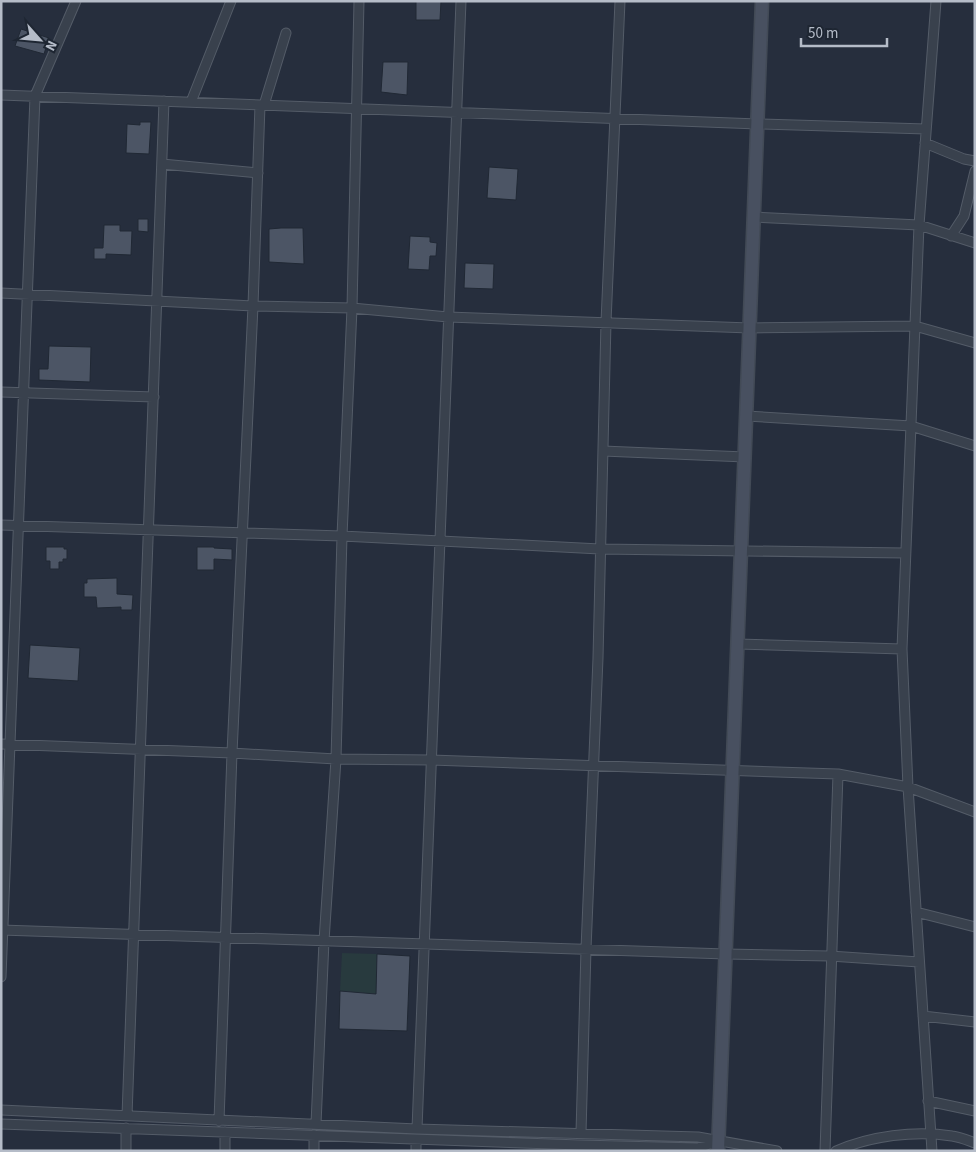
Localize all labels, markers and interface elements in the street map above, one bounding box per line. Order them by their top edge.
north arrow [15,15,65,65]
scale bar [801,15,887,47]
text: 50 m [808,23,838,44]
text: N [40,37,62,54]

